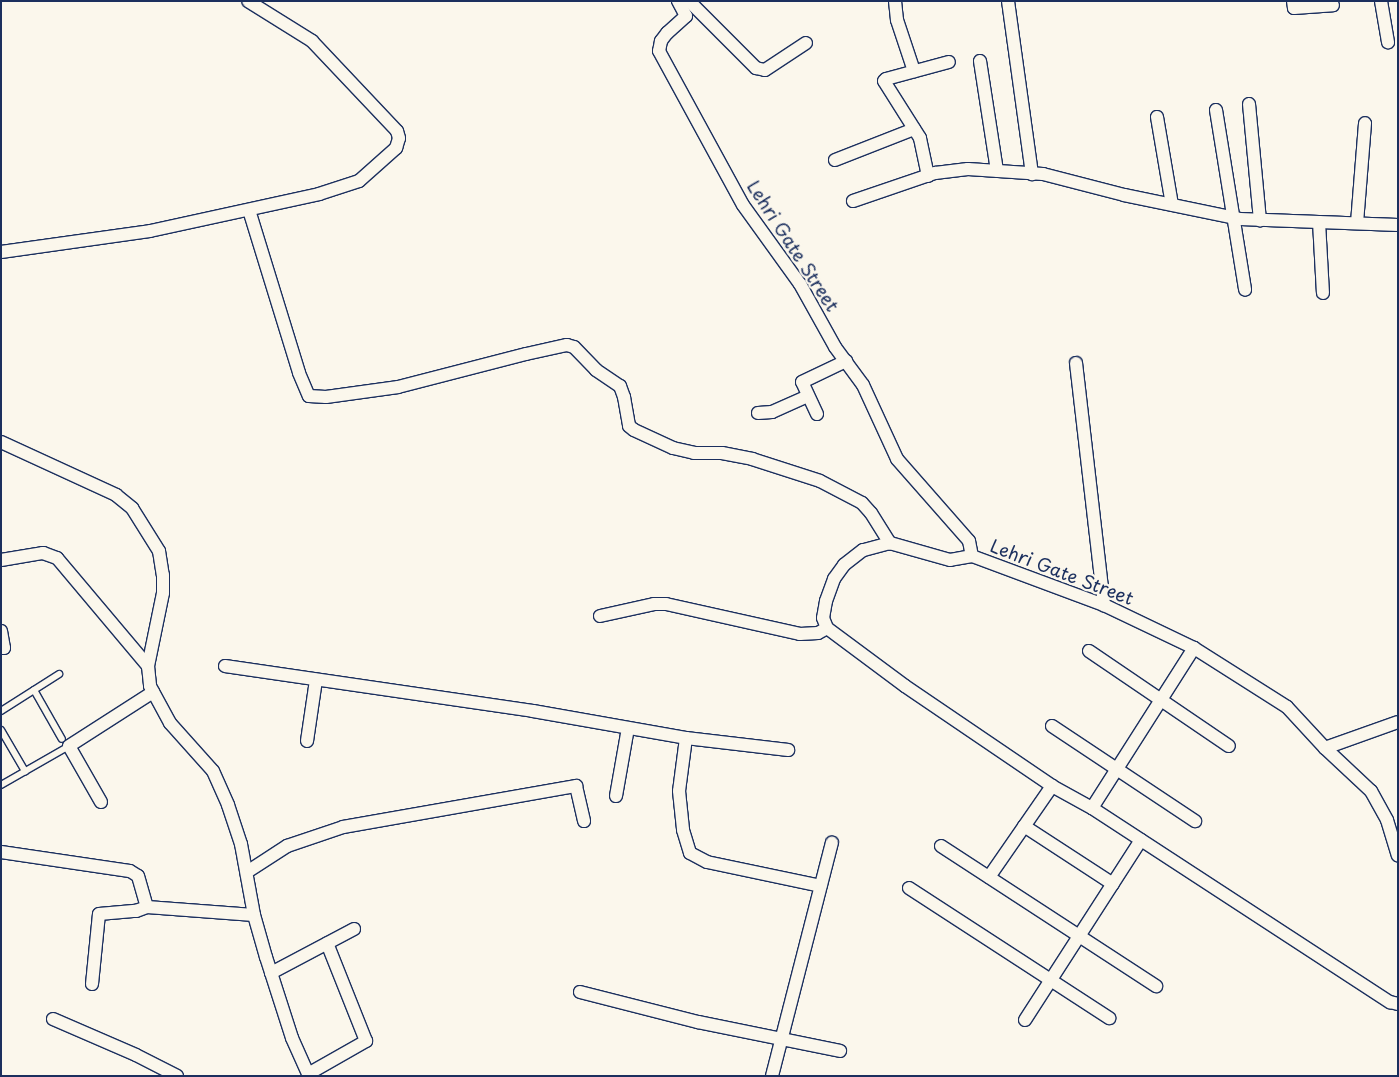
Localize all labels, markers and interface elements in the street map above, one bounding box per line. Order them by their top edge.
street label: Lehri Gate Street [743,177,843,315]
street label: Lehri Gate Street [988,535,1136,609]

